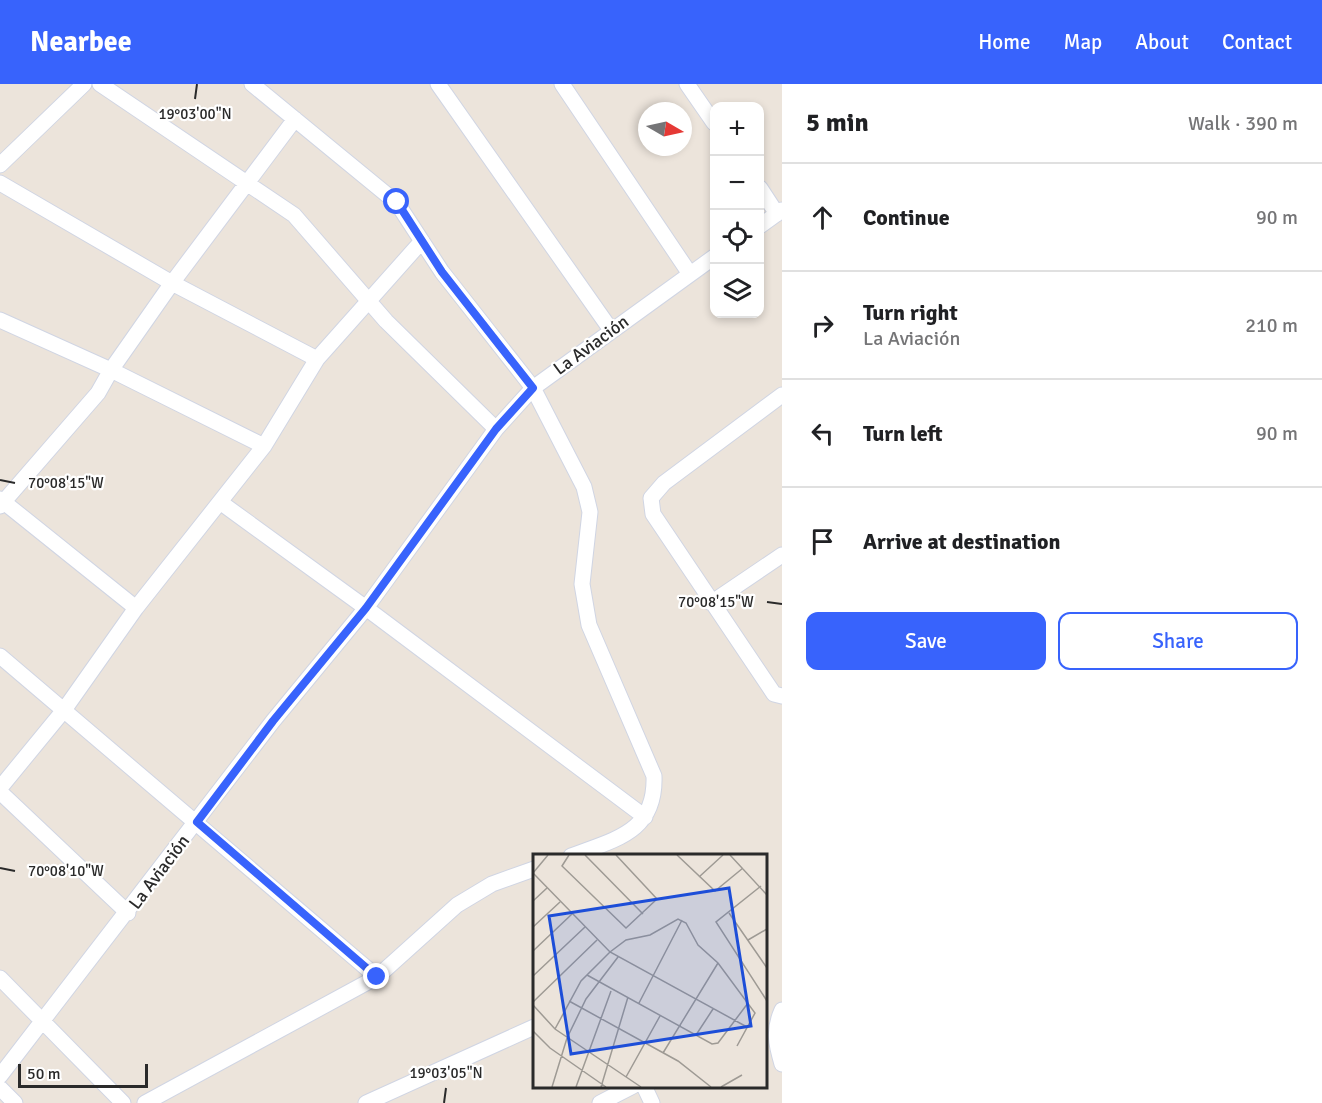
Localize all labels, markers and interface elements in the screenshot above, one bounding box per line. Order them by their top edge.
text: Nearbee [30,25,132,59]
text: Home [978,29,1031,55]
text: Map [1064,29,1102,55]
text: About [1135,29,1189,55]
text: Contact [1222,29,1292,55]
north arrow [638,102,692,156]
map controls [710,102,764,318]
button: + [710,102,764,156]
text: 19°03'00"N [158,105,232,123]
text: 5 min [806,107,869,139]
text: Walk · 390 m [1188,111,1298,136]
button: − [710,156,764,210]
route start [383,188,409,214]
icon: ahead [806,201,839,234]
text: Continue [863,204,950,231]
text: 90 m [1256,205,1298,230]
button: locate [710,210,764,264]
button: layers [710,264,764,318]
text: Turn right [863,299,958,326]
icon: right [806,309,839,342]
street label: La Aviación [549,310,633,380]
text: 210 m [1245,313,1298,338]
text: La Aviación [863,326,960,351]
icon: left [806,417,839,450]
text: Turn left [863,420,943,447]
text: 90 m [1256,421,1298,446]
text: 70°08'15"W [28,474,104,492]
icon: arrive [806,525,839,558]
text: Arrive at destination [863,528,1060,555]
text: 70°08'15"W [678,593,754,611]
button: Save [806,612,1046,670]
button: Share [1058,612,1298,670]
street label: La Aviación [124,830,194,914]
inset map [533,854,767,1088]
text: 70°08'10"W [28,862,104,880]
route end [363,963,389,989]
scale bar [18,1061,148,1088]
text: 50 m [27,1064,61,1084]
text: 19°03'05"N [409,1064,483,1082]

